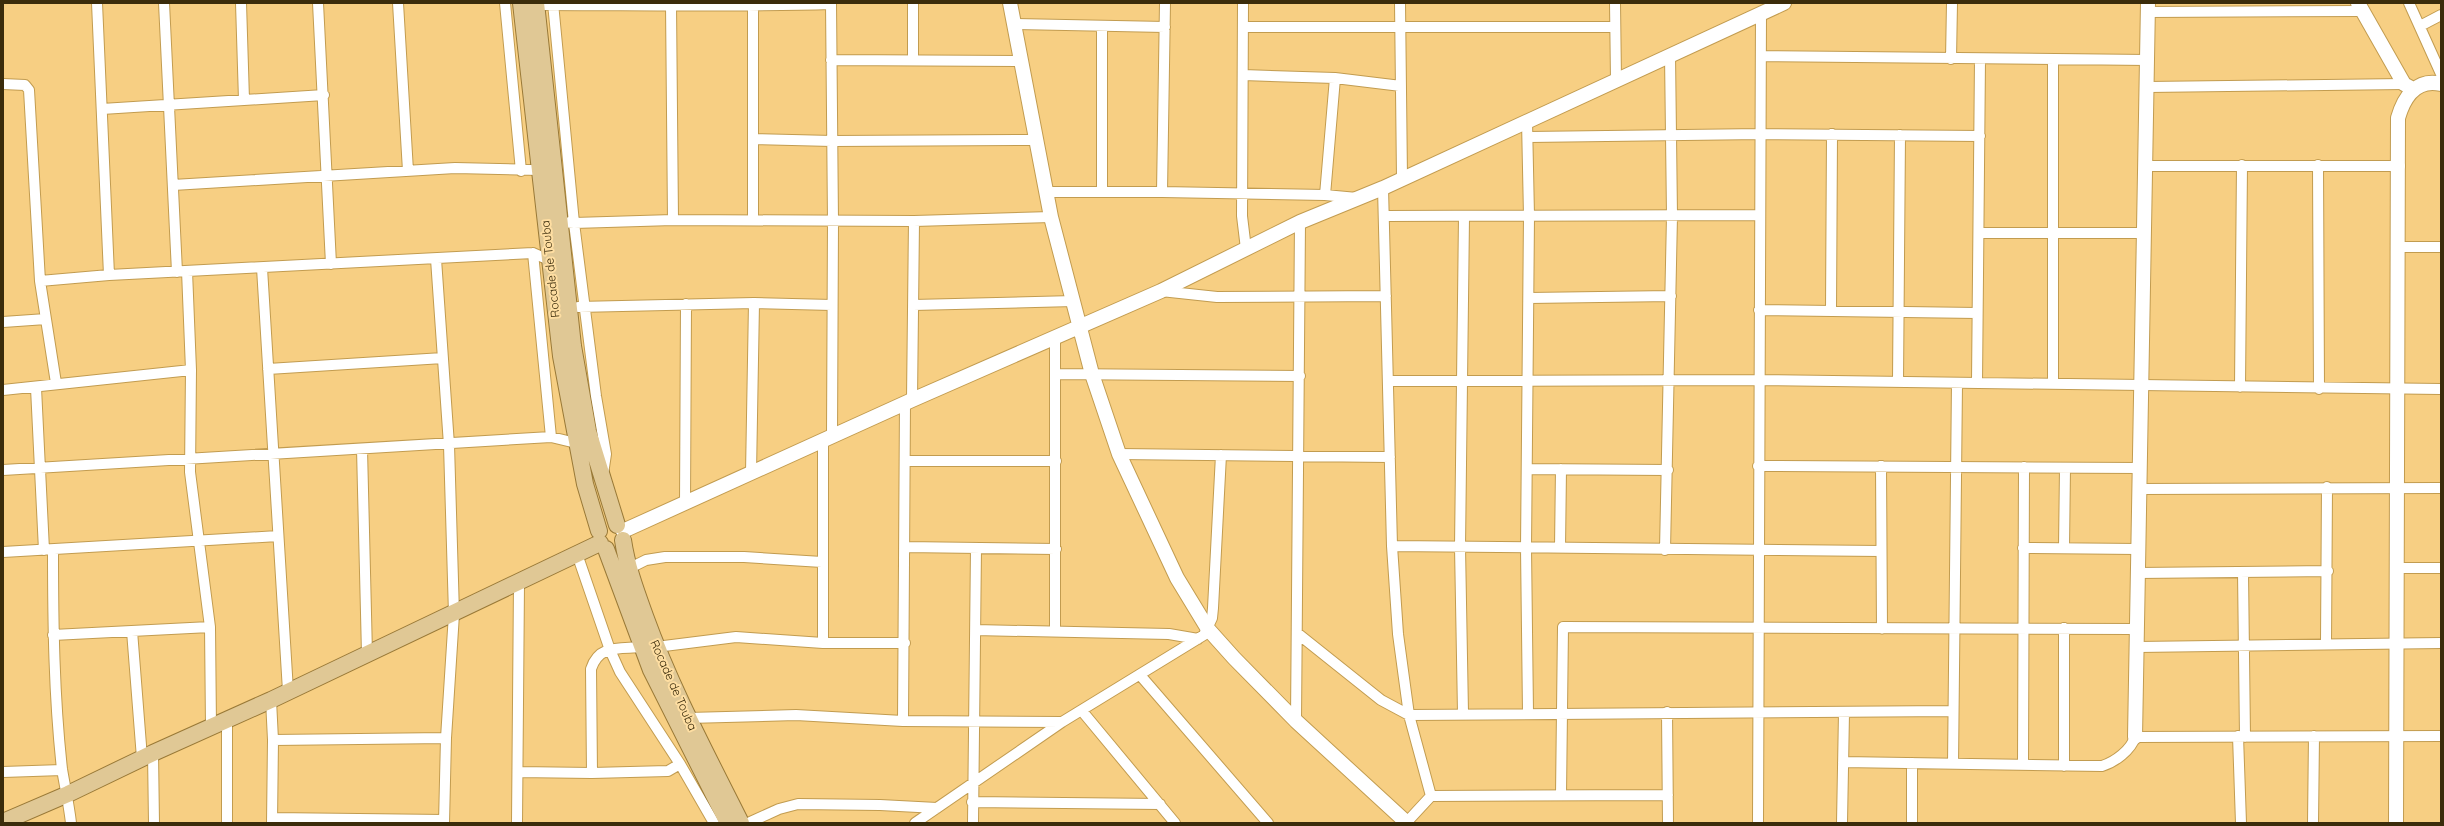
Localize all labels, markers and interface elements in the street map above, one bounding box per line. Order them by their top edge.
street label: Rocade de Touba [537,220,563,318]
street label: Rocade de Touba [647,637,701,733]

